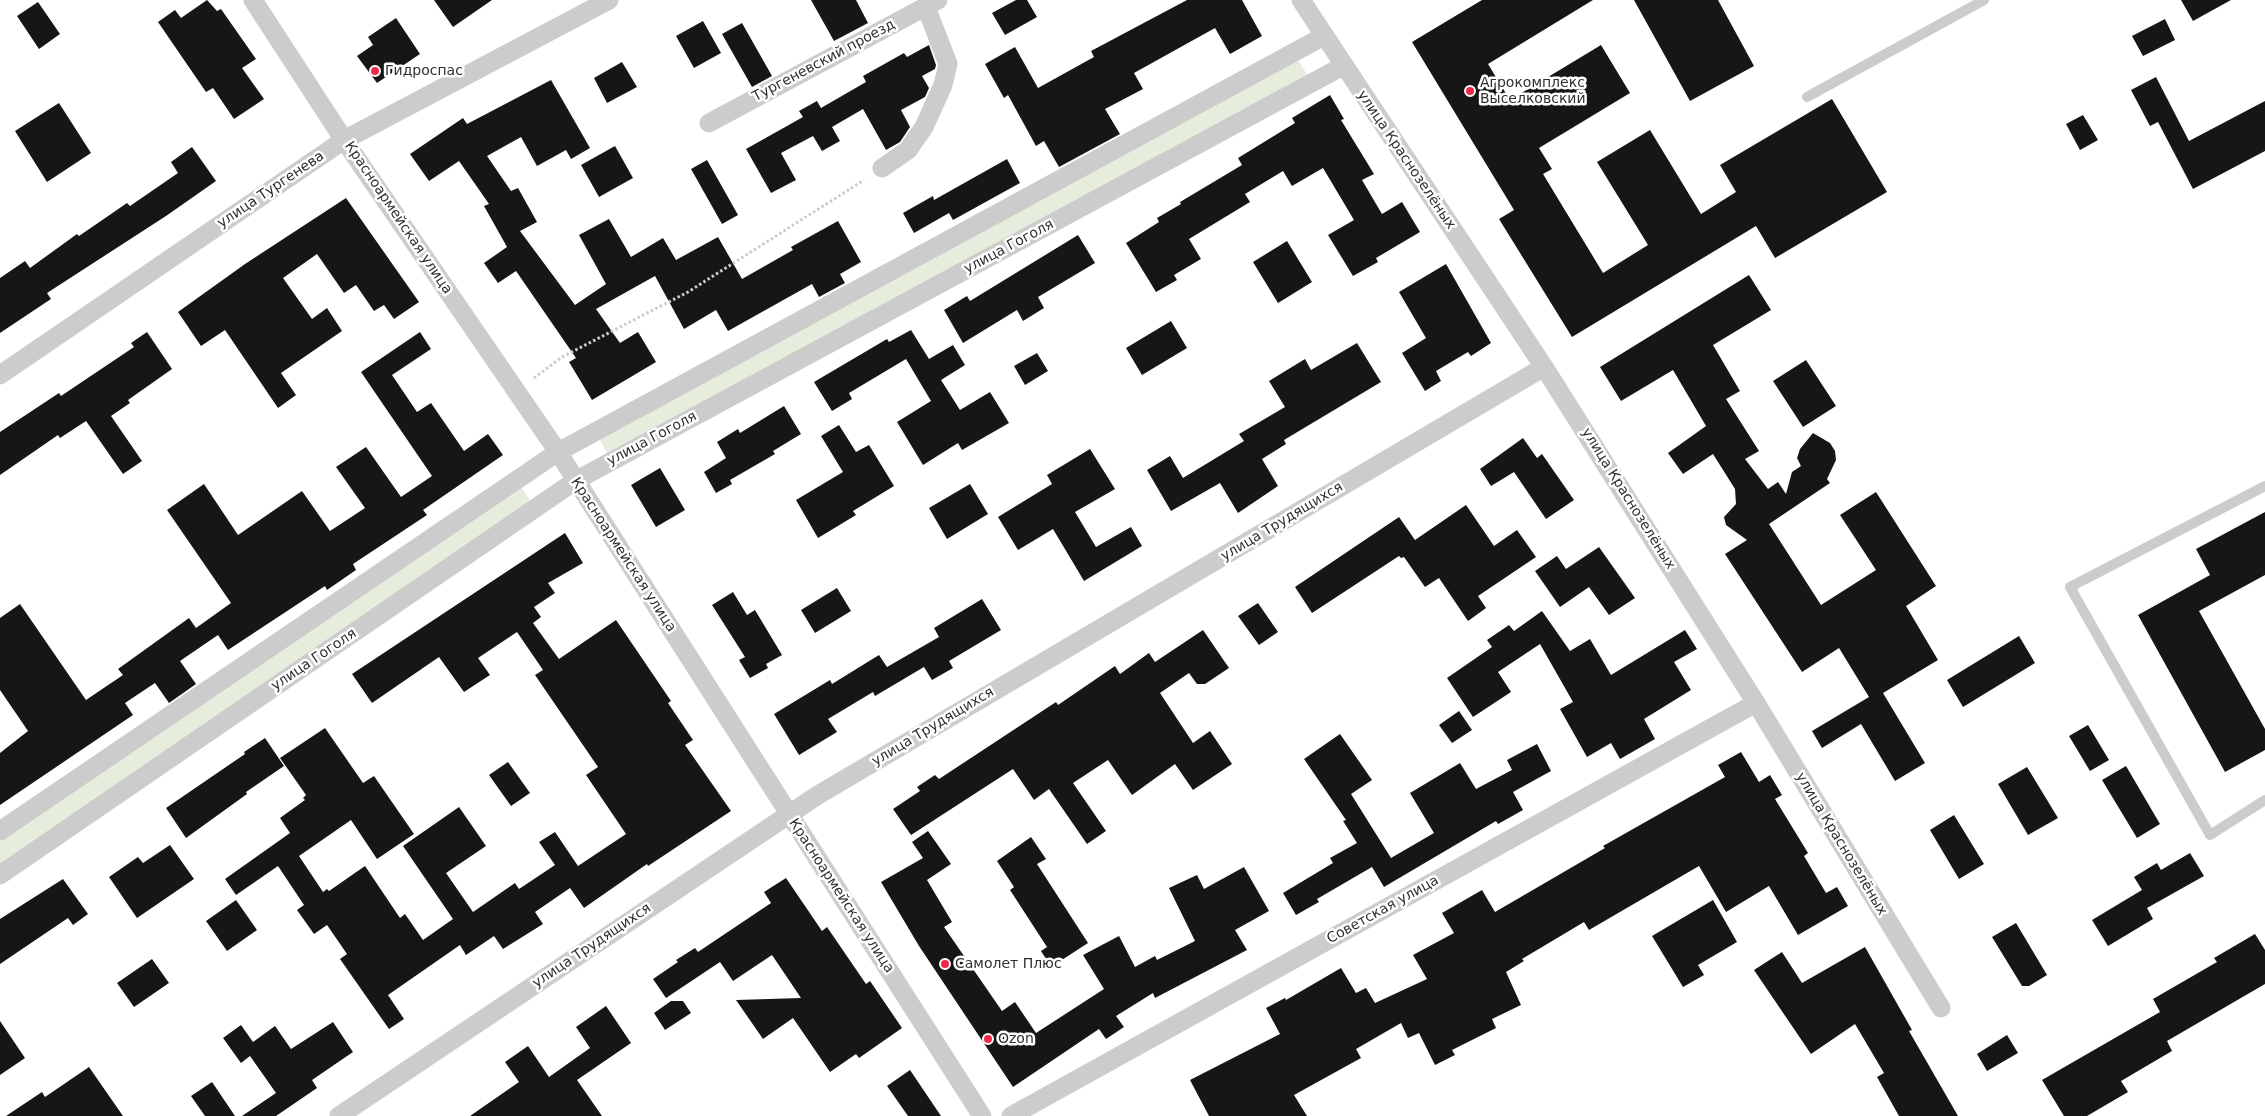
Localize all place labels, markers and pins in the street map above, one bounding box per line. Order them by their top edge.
place label: Гидроспас [385,63,463,79]
marker: Гидроспас [369,65,381,77]
place label: Агрокомплекс Выселковский [1480,75,1586,108]
marker: Агрокомплекс Выселковский [1464,85,1476,97]
place label: Самолет Плюс [955,956,1062,972]
marker: Самолет Плюс [939,958,951,970]
place label: Ozon [998,1031,1034,1047]
marker: Ozon [982,1033,994,1045]

